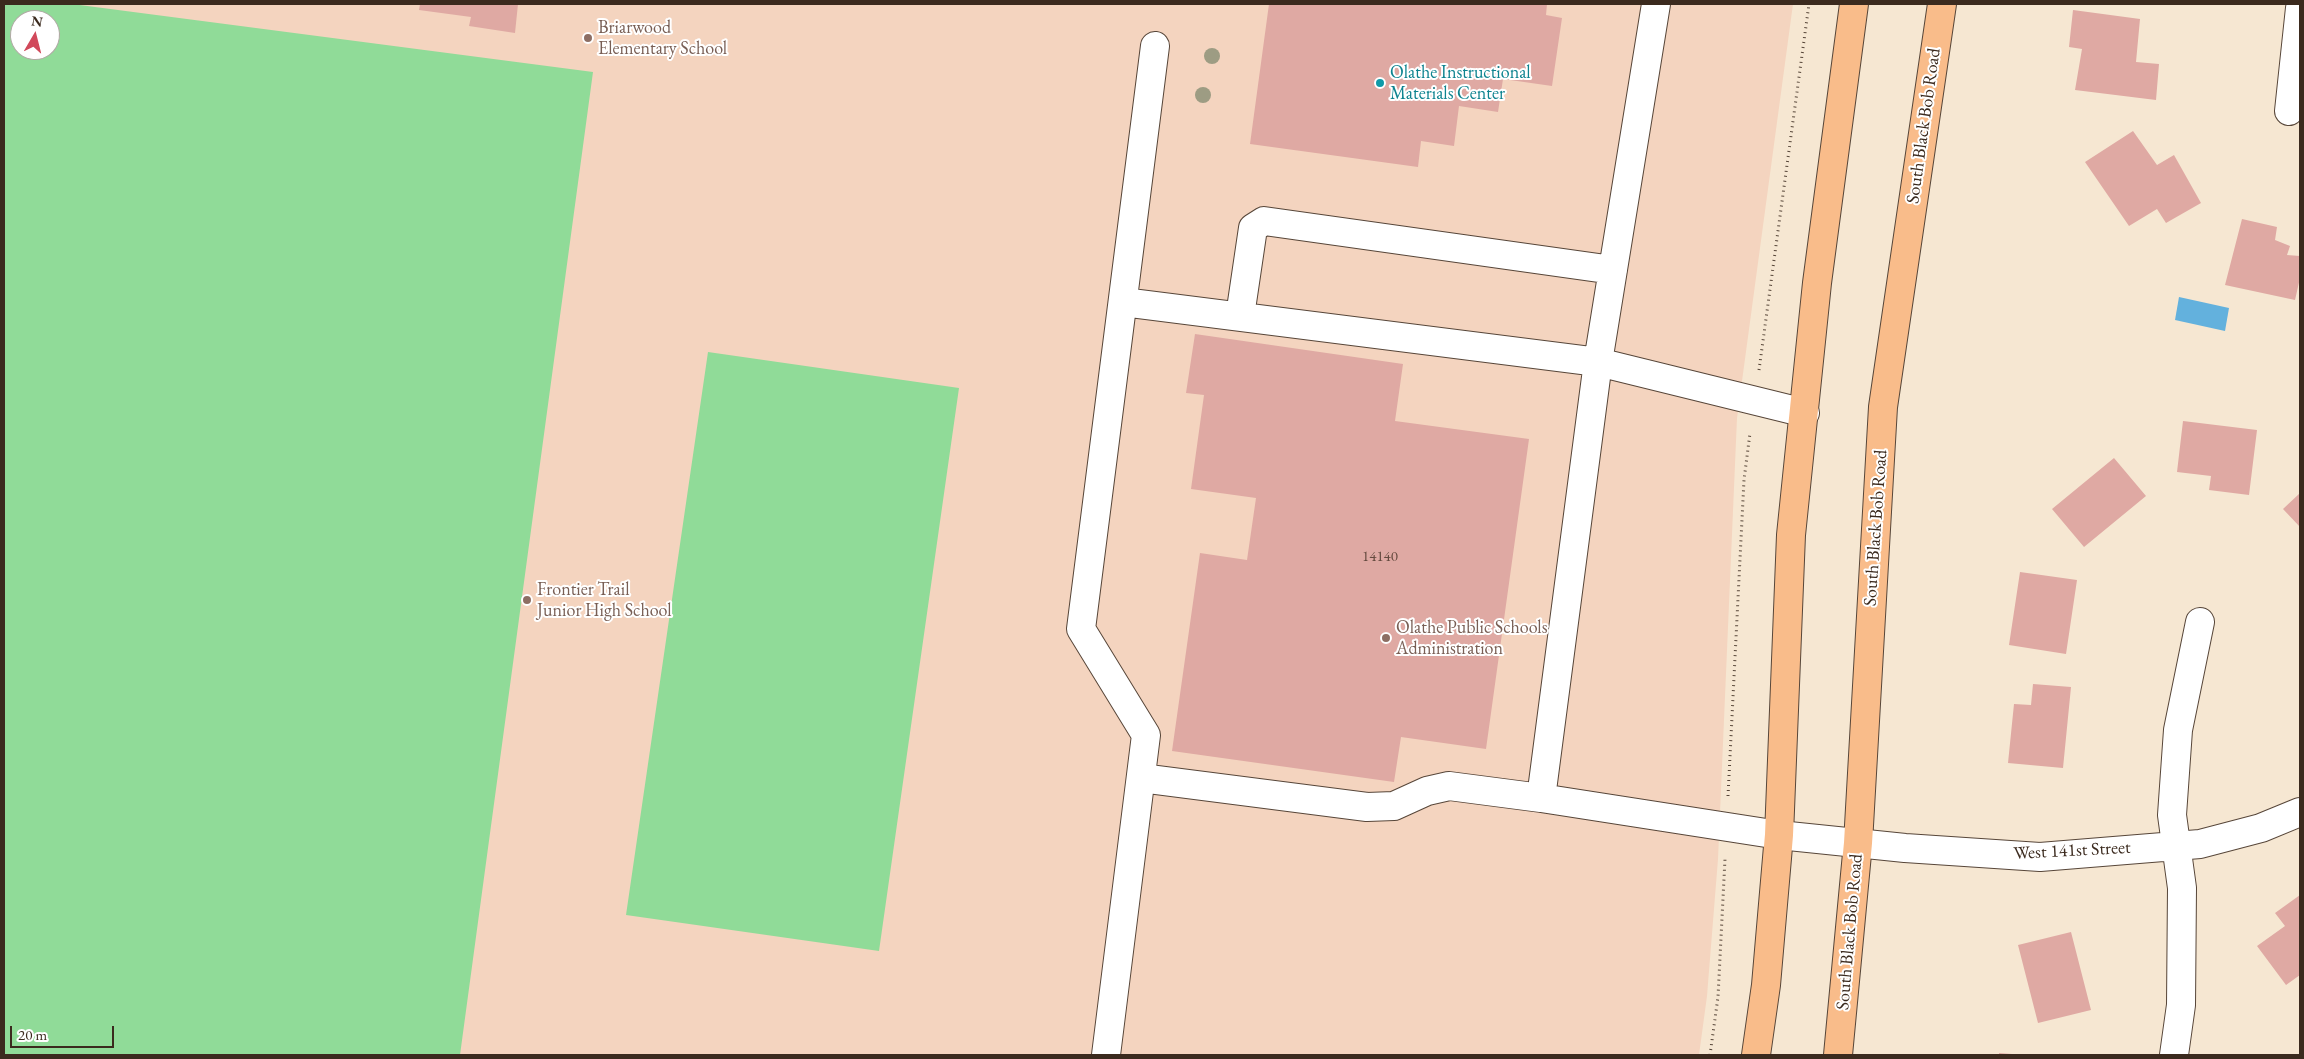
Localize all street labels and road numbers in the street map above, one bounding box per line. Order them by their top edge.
street label: South Black Bob Road [1902,47,1946,205]
street label: South Black Bob Road [1860,449,1892,607]
street label: West 141st Street [2013,837,2131,865]
street label: South Black Bob Road [1832,853,1868,1011]

